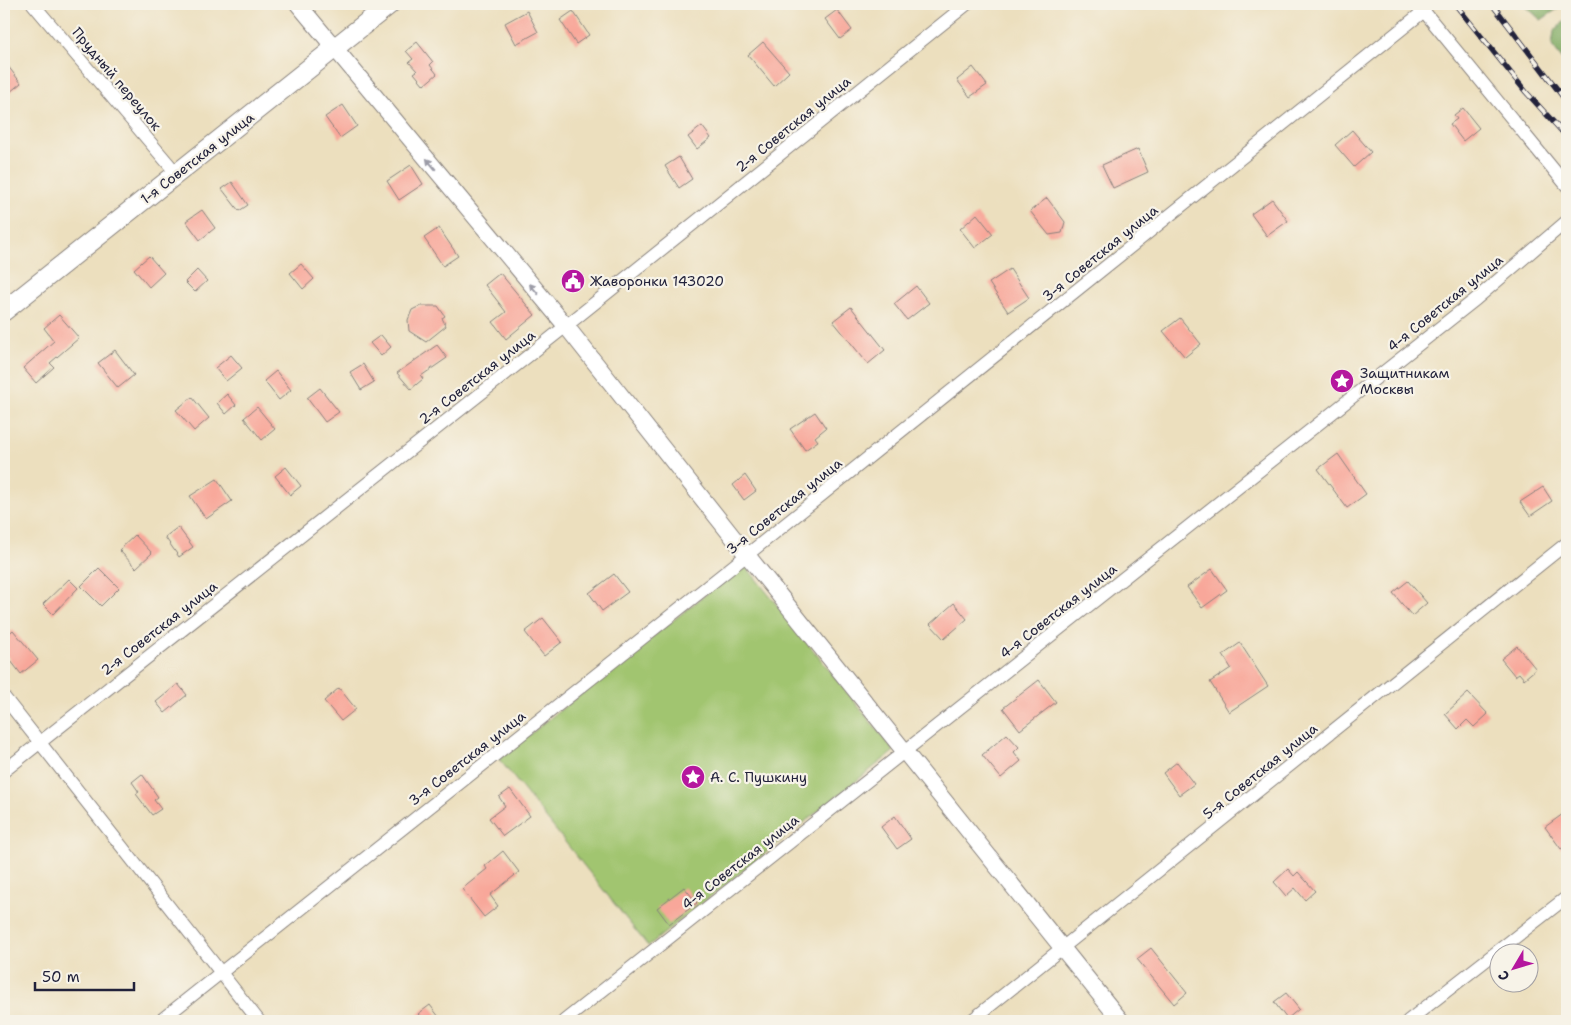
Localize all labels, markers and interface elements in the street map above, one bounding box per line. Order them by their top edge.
street label: Прудный переулок [68,24,166,135]
street label: 2-я Советская улица [732,72,854,176]
street label: 1-я Советская улица [137,108,258,208]
one-way arrow [425,157,436,170]
street label: 3-я Советская улица [1039,201,1162,305]
street label: 4-я Советская улица [1383,251,1507,355]
public building icon: Жаворонки 143020 [560,268,586,294]
place label: Жаворонки 143020 [590,272,724,290]
one-way arrow [529,282,540,295]
street label: 2-я Советская улица [415,326,539,428]
place label: Защитникам Москвы [1360,364,1450,398]
place icon: Защитникам Москвы [1329,368,1355,394]
street label: 3-я Советская улица [723,454,846,558]
street label: 4-я Советская улица [996,559,1120,662]
street label: 2-я Советская улица [97,577,221,679]
street label: 3-я Советская улица [405,707,529,809]
street label: 5-я Советская улица [1199,719,1321,823]
place icon: А. С. Пушкину [680,764,706,790]
place label: А. С. Пушкину [710,768,807,786]
street label: 4-я Советская улица [678,810,802,913]
north arrow [1488,942,1538,992]
scale bar [35,960,134,992]
text: 50 m [42,967,80,987]
text: С [1494,967,1513,985]

